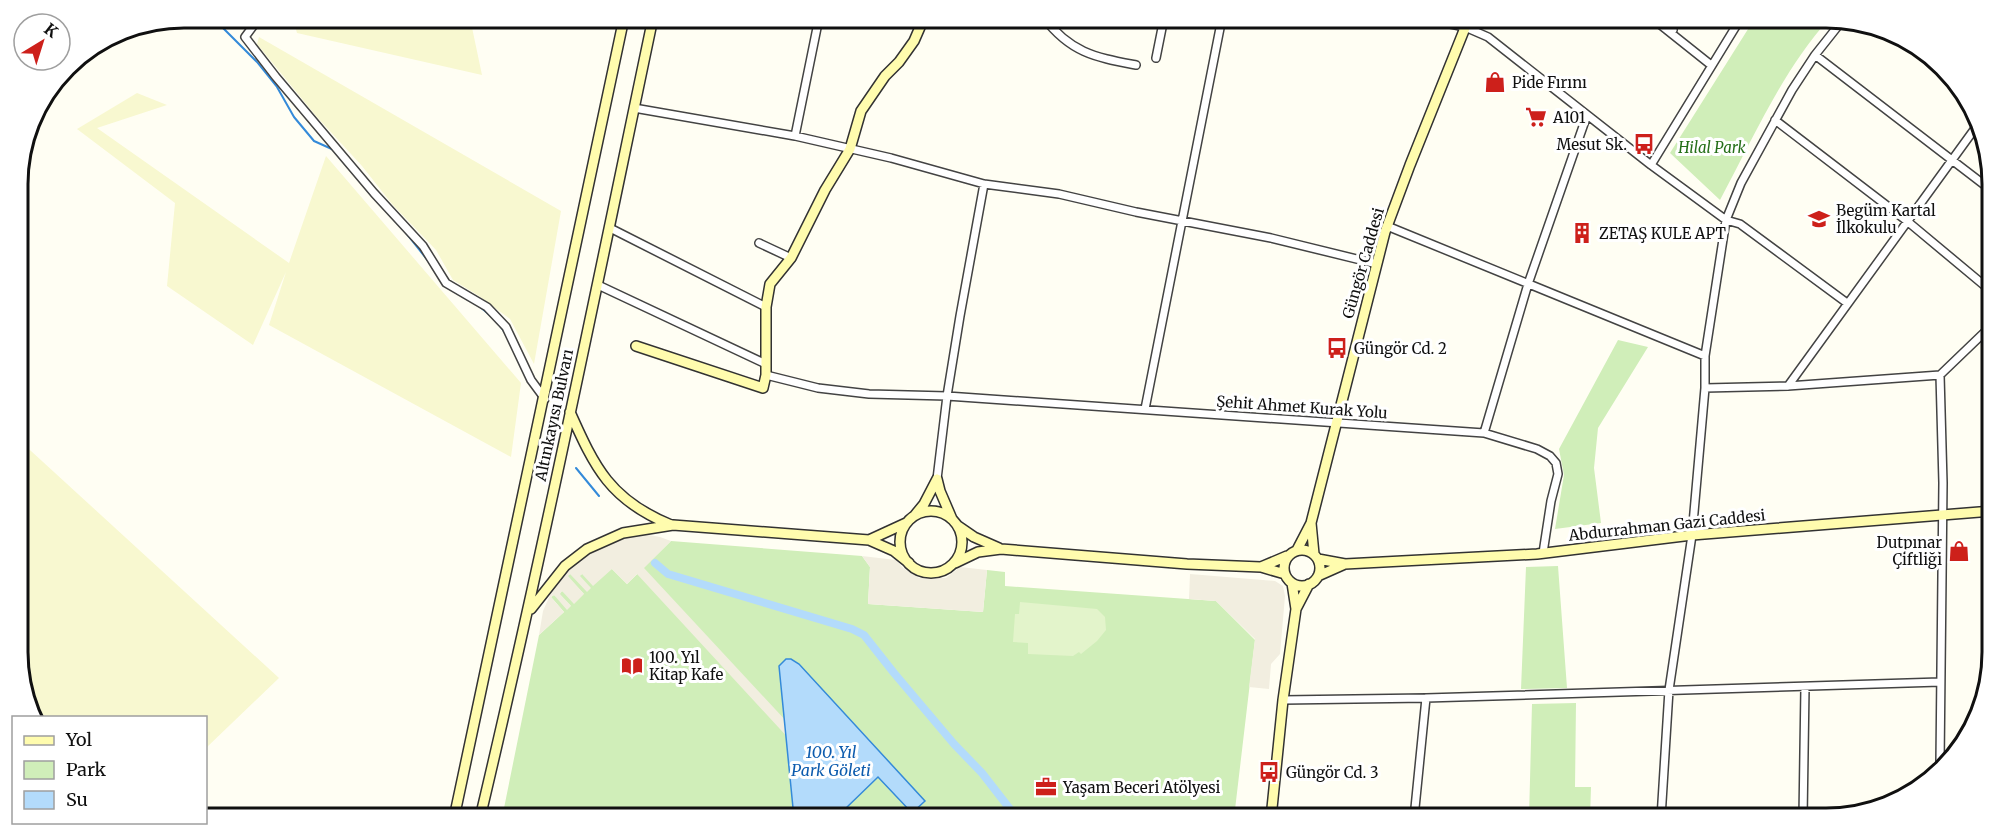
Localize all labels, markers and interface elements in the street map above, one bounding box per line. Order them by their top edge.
north arrow [12,12,72,72]
text: K [40,19,62,42]
shop icon: Pide Fırını [1483,70,1507,94]
place label: Pide Fırını [1512,73,1587,92]
supermarket icon: A101 [1524,105,1548,129]
place label: A101 [1552,108,1586,127]
bus stop icon: Mesut Sk. [1632,132,1656,156]
place label: Mesut Sk. [1556,135,1627,154]
park label: Hilal Park [1677,138,1747,157]
place label: Begüm Kartal İlkokulu [1836,201,1936,237]
street label: Güngör Caddesi [1338,205,1388,321]
school or university icon: Begüm Kartal İlkokulu [1807,207,1831,231]
building icon: ZETAŞ KULE APT [1570,221,1594,245]
place label: ZETAŞ KULE APT [1599,224,1727,243]
bus stop icon: Güngör Cd. 2 [1325,336,1349,360]
place label: Güngör Cd. 2 [1354,339,1447,358]
street label: Altınkayısı Bulvarı [531,347,577,484]
street label: Şehit Ahmet Kurak Yolu [1216,392,1388,422]
street label: Abdurrahman Gazi Caddesi [1567,505,1766,545]
place label: Dutpınar Çiftliği [1876,533,1942,569]
shop icon: Dutpınar Çiftliği [1947,539,1971,563]
place label: 100. Yıl Kitap Kafe [649,648,723,684]
library icon: 100. Yıl Kitap Kafe [620,654,644,678]
legend [12,716,207,824]
text: Yol [65,728,92,751]
water label: 100. Yıl Park Göleti [791,742,871,780]
text: Park [66,758,107,781]
bus stop icon: Güngör Cd. 3 [1257,760,1281,784]
place label: Güngör Cd. 3 [1286,763,1378,782]
office icon: Yaşam Beceri Atölyesi [1034,775,1058,799]
place label: Yaşam Beceri Atölyesi [1062,778,1220,797]
text: Su [66,788,88,811]

